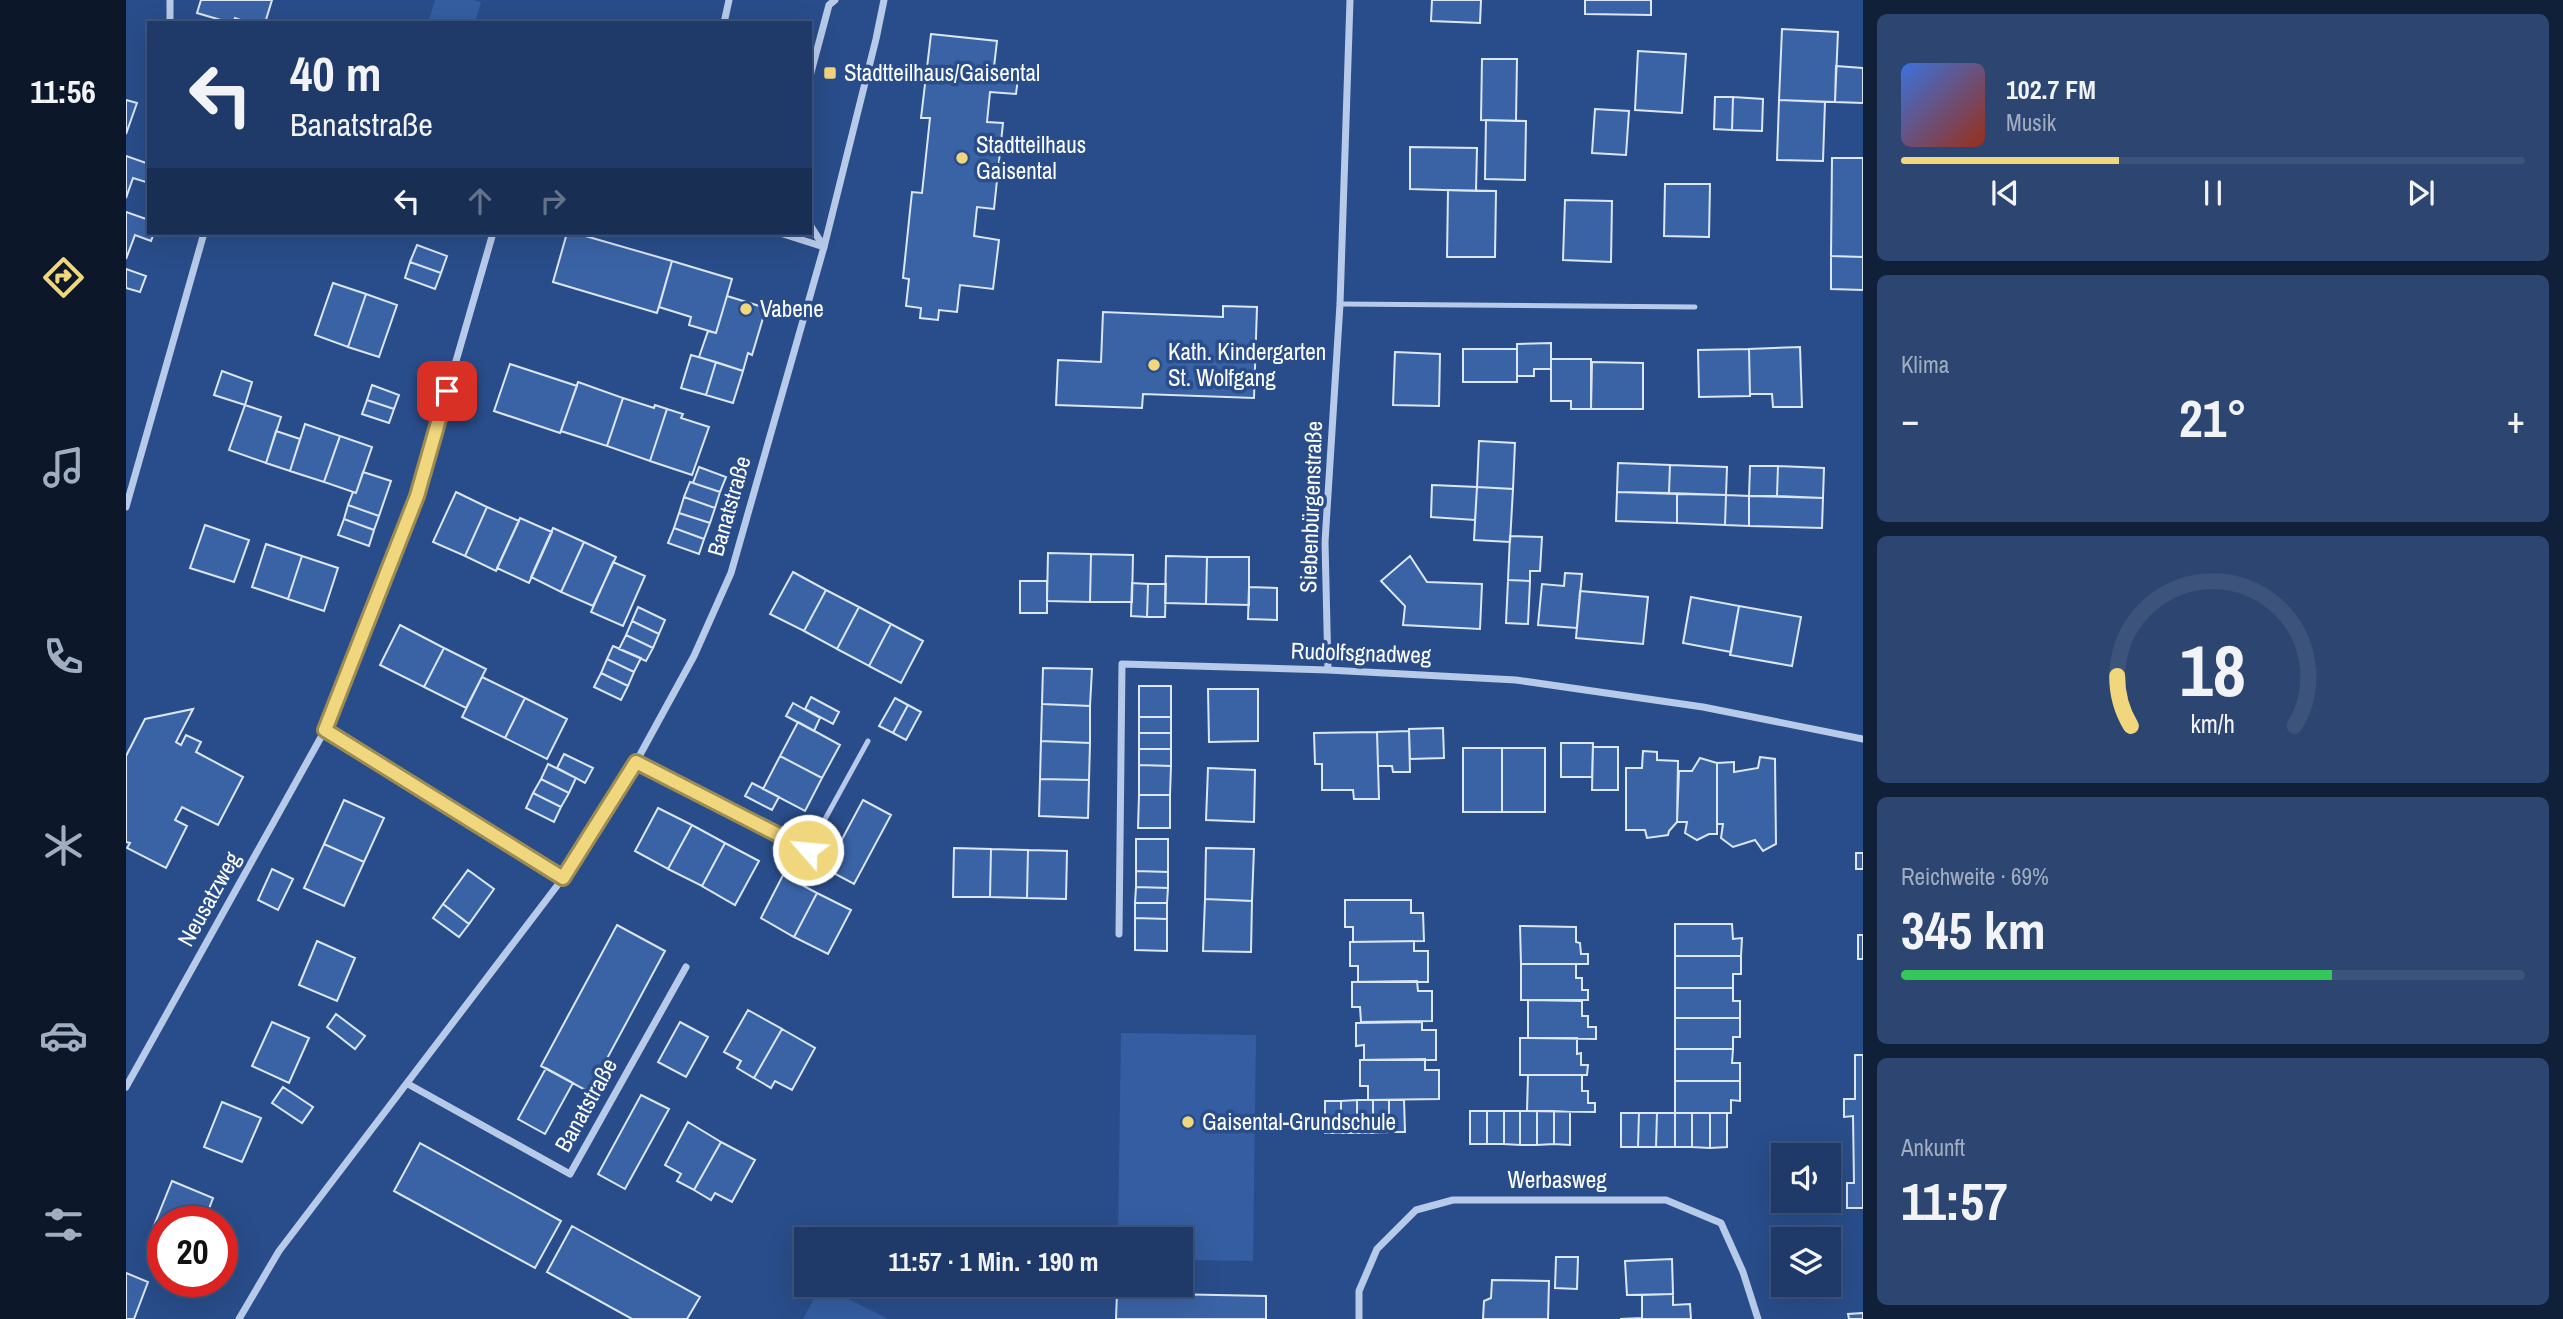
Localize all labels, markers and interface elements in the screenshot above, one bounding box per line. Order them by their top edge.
text: 40 m [290,40,382,106]
icon: left [175,49,266,140]
place label: Stadtteilhaus/Gaisental [844,57,1040,88]
marker: Stadtteilhaus/Gaisental [822,65,838,81]
text: 11:56 [30,70,96,113]
text: 102.7 FM [2006,72,2096,107]
text: Banatstraße [290,103,433,146]
text: Musik [2006,107,2056,138]
place label: Stadtteilhaus Gaisental [976,129,1086,186]
marker: Stadtteilhaus Gaisental [954,150,970,166]
icon: previous [1986,174,2024,212]
icon: pause [2194,174,2232,212]
icon: next [2402,174,2440,212]
icon: left [388,182,426,220]
icon: ahead [461,182,499,220]
icon: right [534,182,572,220]
icon: directions [39,253,88,302]
place label: Vabene [760,293,824,324]
marker: Vabene [738,301,754,317]
place label: Kath. Kindergarten St. Wolfgang [1168,336,1326,393]
text: Klima [1901,349,1949,380]
marker: Kath. Kindergarten St. Wolfgang [1146,357,1162,373]
pin [417,361,477,421]
icon: arrive [428,372,466,410]
text: 21° [2179,383,2247,453]
text: − [1901,394,1919,445]
text: + [2507,394,2525,445]
street label: Siebenbürgenstraße [1292,421,1329,593]
icon: music [39,443,88,492]
street label: Banatstraße [699,452,758,560]
text: 18 [2180,621,2246,719]
icon: phone [39,632,88,681]
street label: Rudolfsgnadweg [1290,635,1432,670]
text: km/h [2191,706,2235,740]
position arrow [771,813,845,887]
icon: climate [39,821,88,870]
street label: Neusatzweg [170,845,248,952]
text: Reichweite · 69% [1901,861,2049,892]
text: 345 km [1901,895,2046,965]
icon: car [39,1011,88,1060]
street label: Banatstraße [547,1052,624,1157]
place label: Gaisental-Grundschule [1202,1106,1396,1137]
marker: Gaisental-Grundschule [1180,1114,1196,1130]
text: Ankunft [1901,1132,1965,1163]
map controls [1771,1143,1841,1297]
button: sound [1771,1143,1841,1213]
street label: Werbasweg [1507,1164,1607,1195]
text: 11:57 [1901,1166,2008,1236]
icon: filters [39,1200,88,1249]
speed limit sign: 20 [147,1206,238,1297]
button: layers [1771,1227,1841,1297]
text: 11:57 · 1 Min. · 190 m [889,1244,1098,1279]

